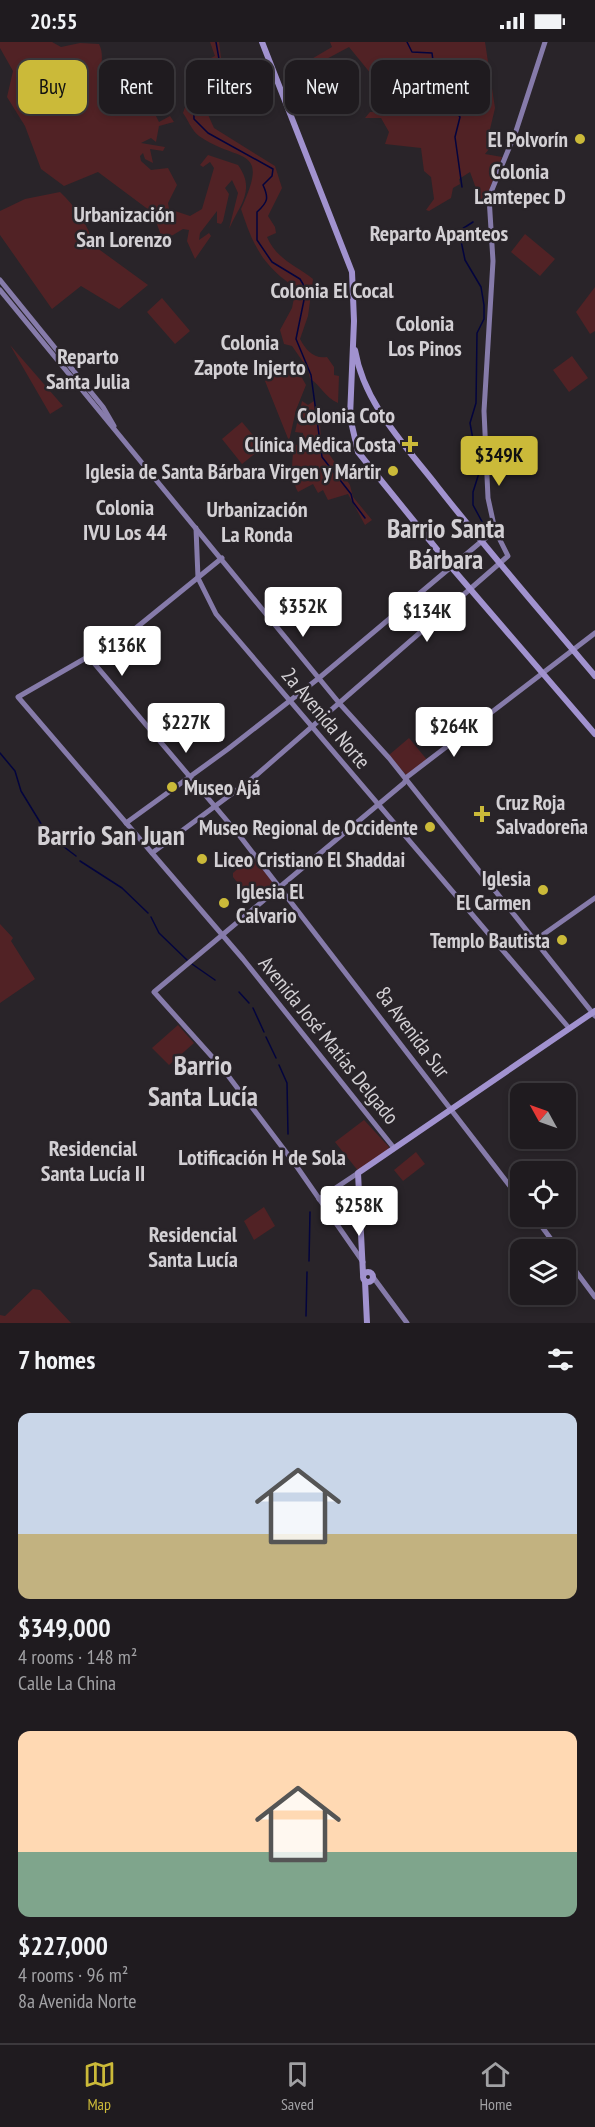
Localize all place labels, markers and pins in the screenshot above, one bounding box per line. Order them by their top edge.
place label: El Polvorín [488,126,568,153]
marker: El Polvorín [573,132,587,146]
place label: Clínica Médica Costa [245,431,396,458]
marker: Clínica Médica Costa [401,435,419,453]
pin: $349K [457,436,541,487]
place label: Iglesia de Santa Bárbara Virgen y Mártir [85,458,382,485]
marker: Iglesia de Santa Bárbara Virgen y Mártir [386,464,400,478]
pin: $352K [261,587,345,638]
pin: $134K [385,592,469,643]
pin: $136K [80,626,164,677]
pin: $227K [144,703,228,754]
pin: $264K [412,707,496,758]
place label: Museo Ajá [184,774,261,801]
marker: Museo Ajá [165,780,179,794]
place label: Cruz Roja Salvadoreña [496,789,588,840]
marker: Cruz Roja Salvadoreña [473,805,491,823]
place label: Museo Regional de Occidente [199,814,418,841]
marker: Museo Regional de Occidente [423,820,437,834]
place label: Liceo Cristiano El Shaddai [214,846,405,873]
marker: Liceo Cristiano El Shaddai [195,852,209,866]
place label: Iglesia El Carmen [456,865,531,916]
place label: Iglesia El Calvario [236,878,304,929]
marker: Iglesia El Carmen [536,883,550,897]
marker: Iglesia El Calvario [217,896,231,910]
place label: Templo Bautista [430,927,550,954]
marker: Templo Bautista [555,933,569,947]
pin: $258K [317,1186,401,1237]

